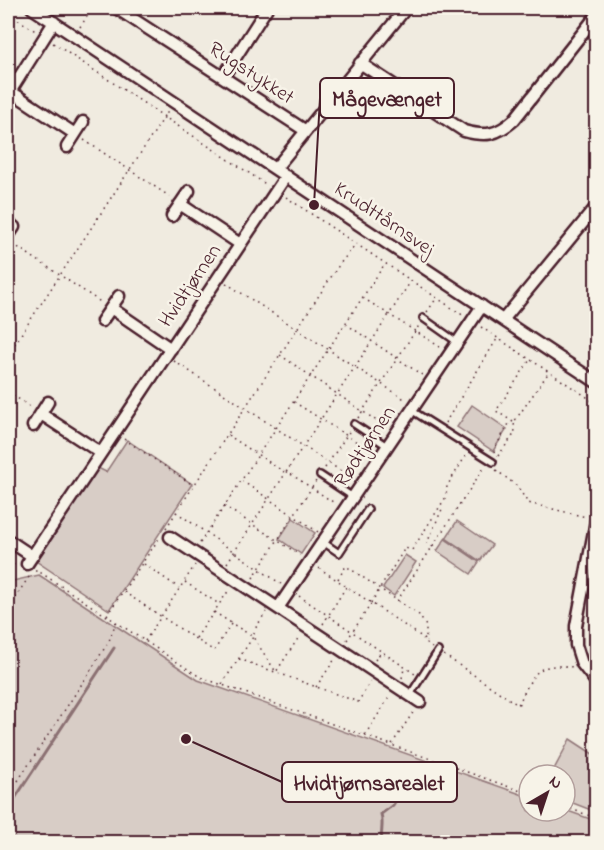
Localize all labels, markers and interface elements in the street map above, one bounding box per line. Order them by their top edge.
street label: Rugstykket [201,35,300,114]
callout: Mågevænget [320,78,454,118]
text: Mågevænget [332,85,443,118]
street label: Krudttårnsvej [327,175,441,265]
street label: Hvidtjørnen [152,238,230,334]
street label: Rødtjørnen [327,400,404,494]
callout: Hvidtjørnsarealet [282,762,457,802]
north arrow [517,763,577,823]
text: Hvidtjørnsarealet [293,769,445,801]
text: N [543,770,567,796]

